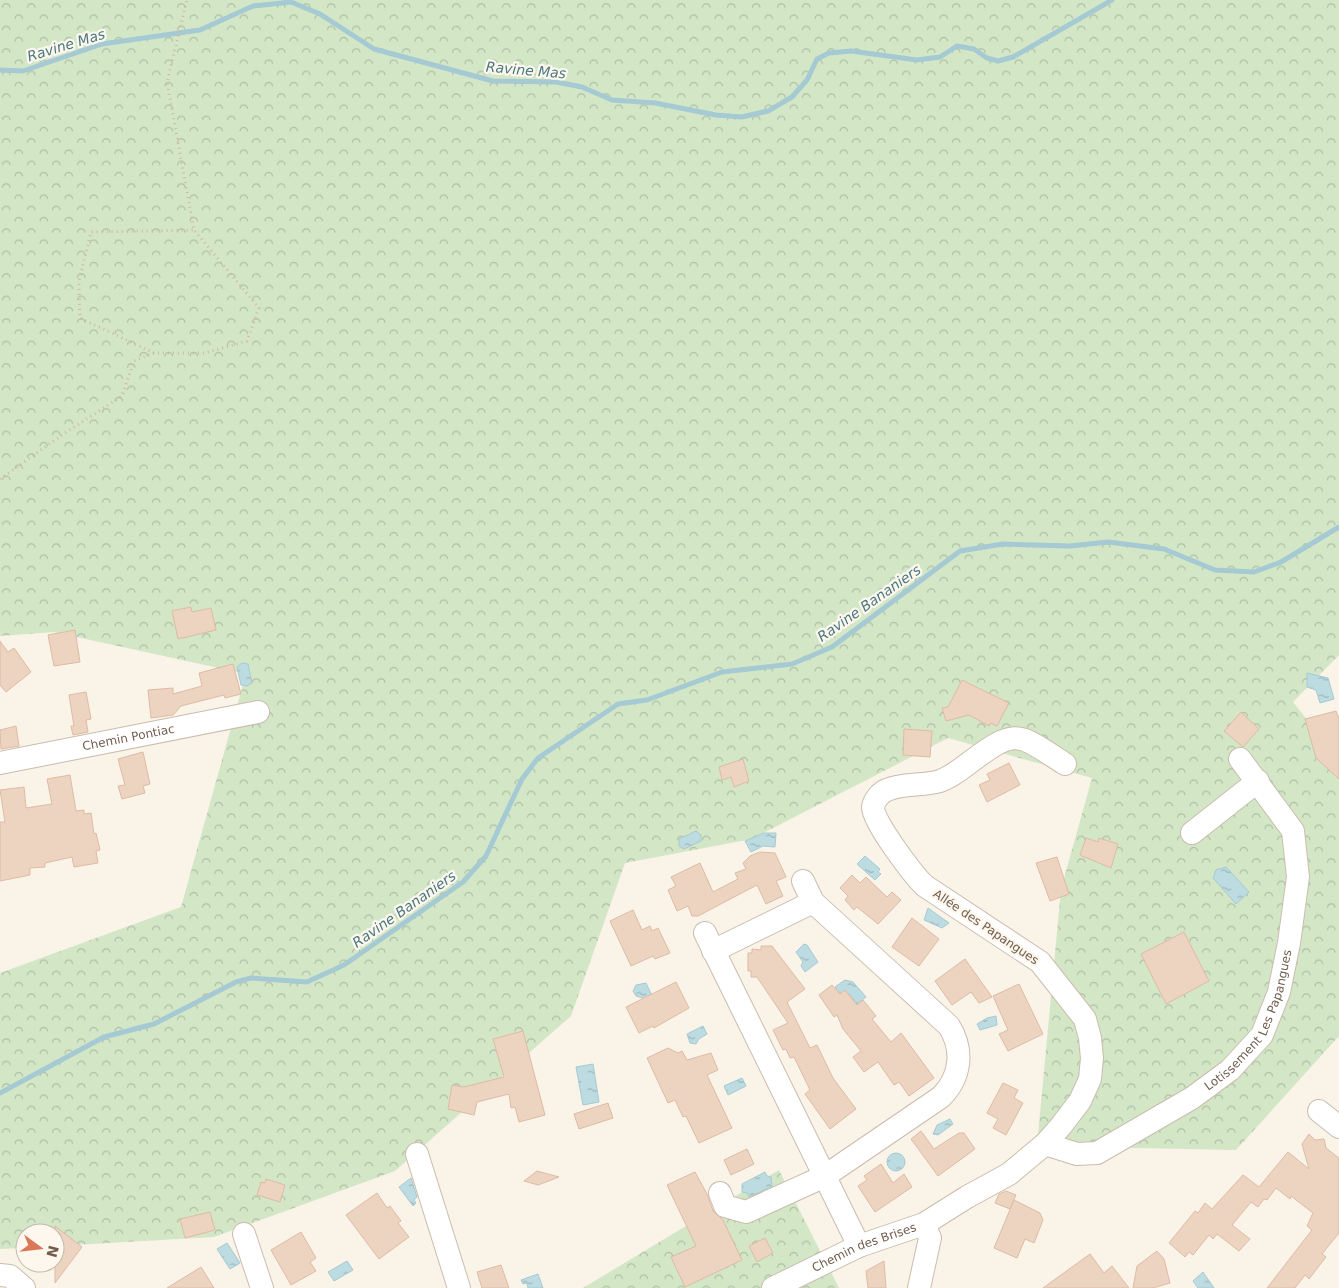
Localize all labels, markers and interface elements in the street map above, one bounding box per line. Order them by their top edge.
water label: Ravine Mas [25,26,107,64]
water label: Ravine Mas [485,59,567,81]
water label: Ravine Bananiers [814,561,924,645]
street label: Chemin Pontiac [81,722,176,754]
water label: Ravine Bananiers [349,867,459,951]
street label: Allée des Papangues [931,887,1041,967]
street label: Lotissement Les Papangues [1202,948,1294,1093]
street label: Chemin des Brises [810,1220,918,1275]
north arrow [15,1223,65,1273]
text: N [43,1244,62,1259]

